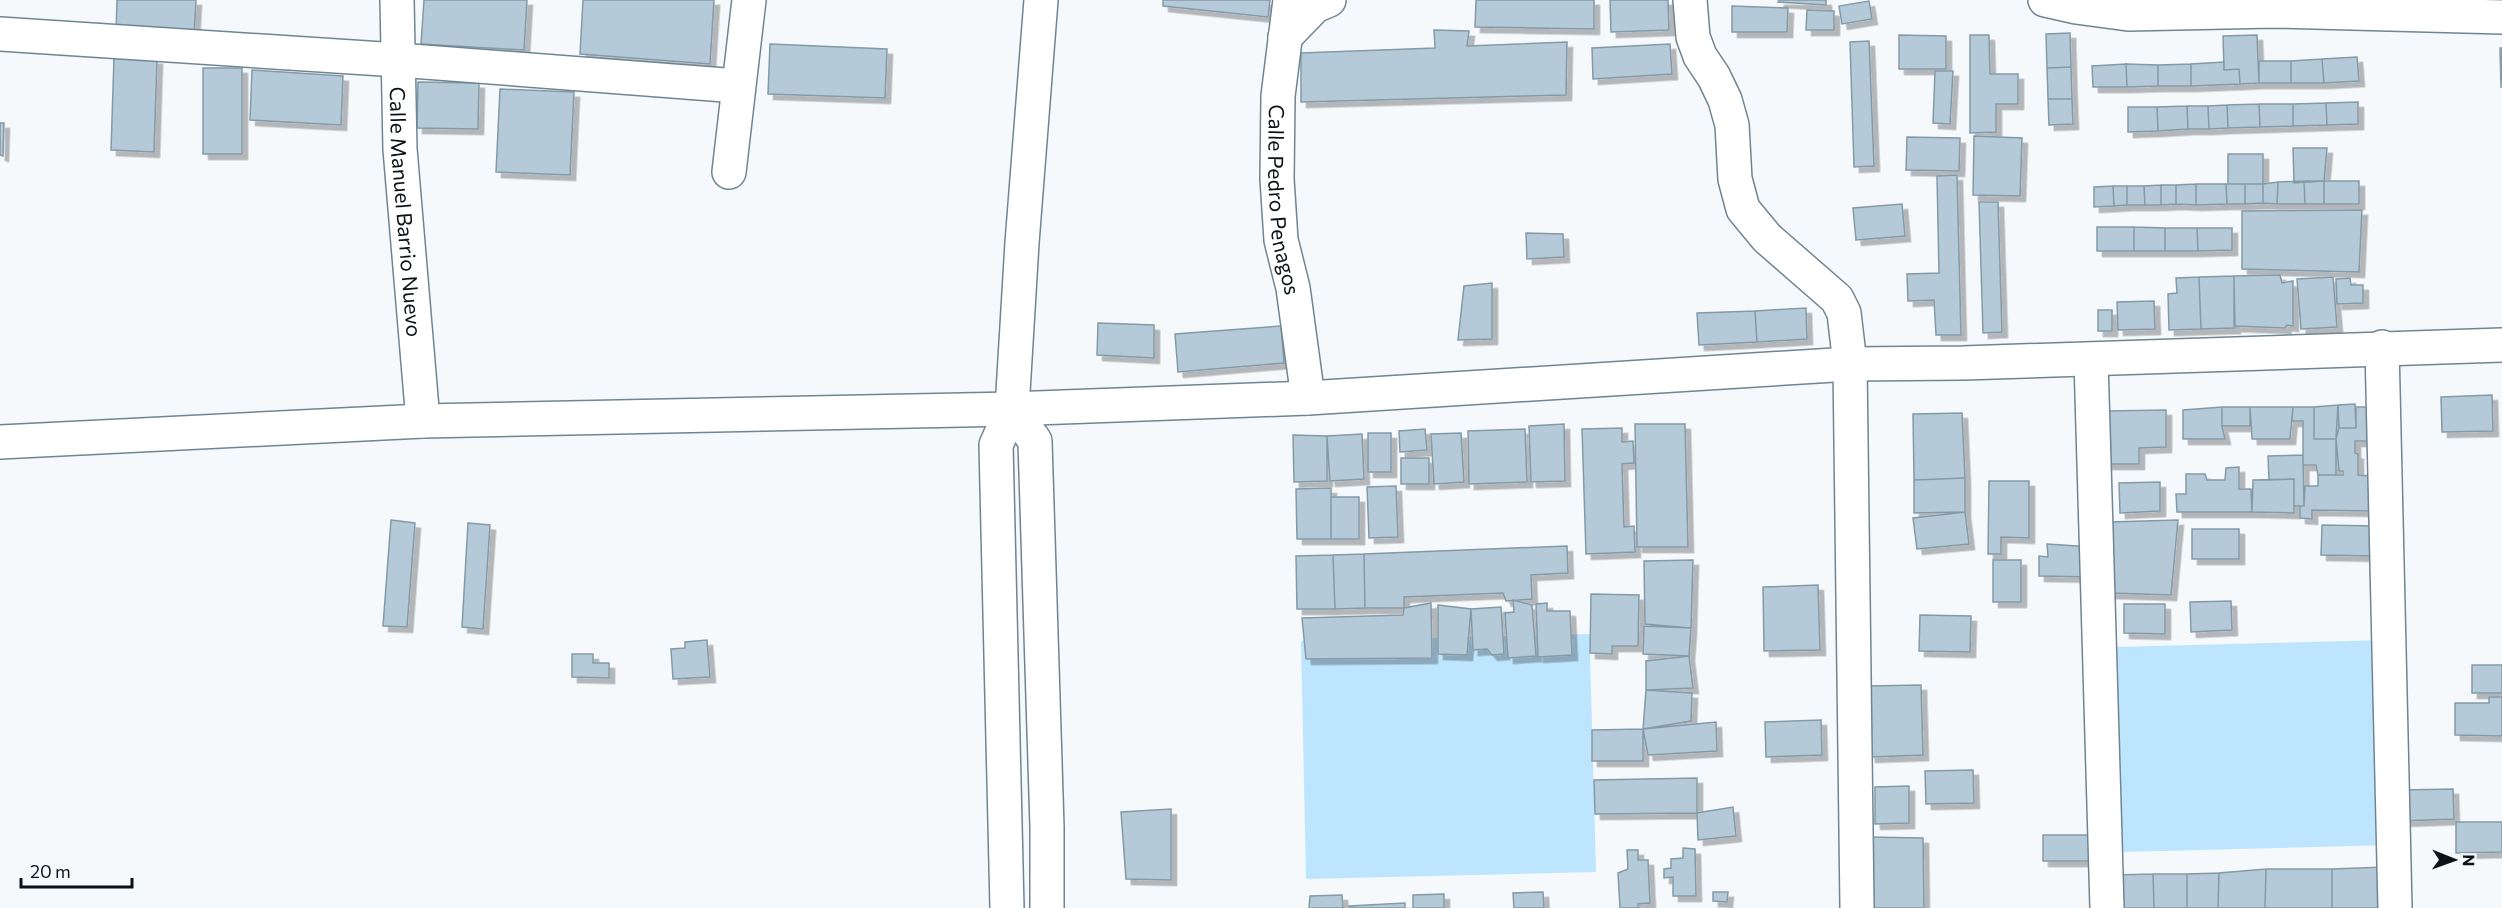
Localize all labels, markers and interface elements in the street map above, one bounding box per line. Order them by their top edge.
street label: Calle Manuel Barrio Nuevo [386,86,428,338]
street label: Calle Pedro Penagos [1264,104,1306,296]
north arrow [2424,830,2484,890]
scale bar [21,851,132,889]
text: N [2460,854,2479,866]
text: 20 m [30,860,71,882]

